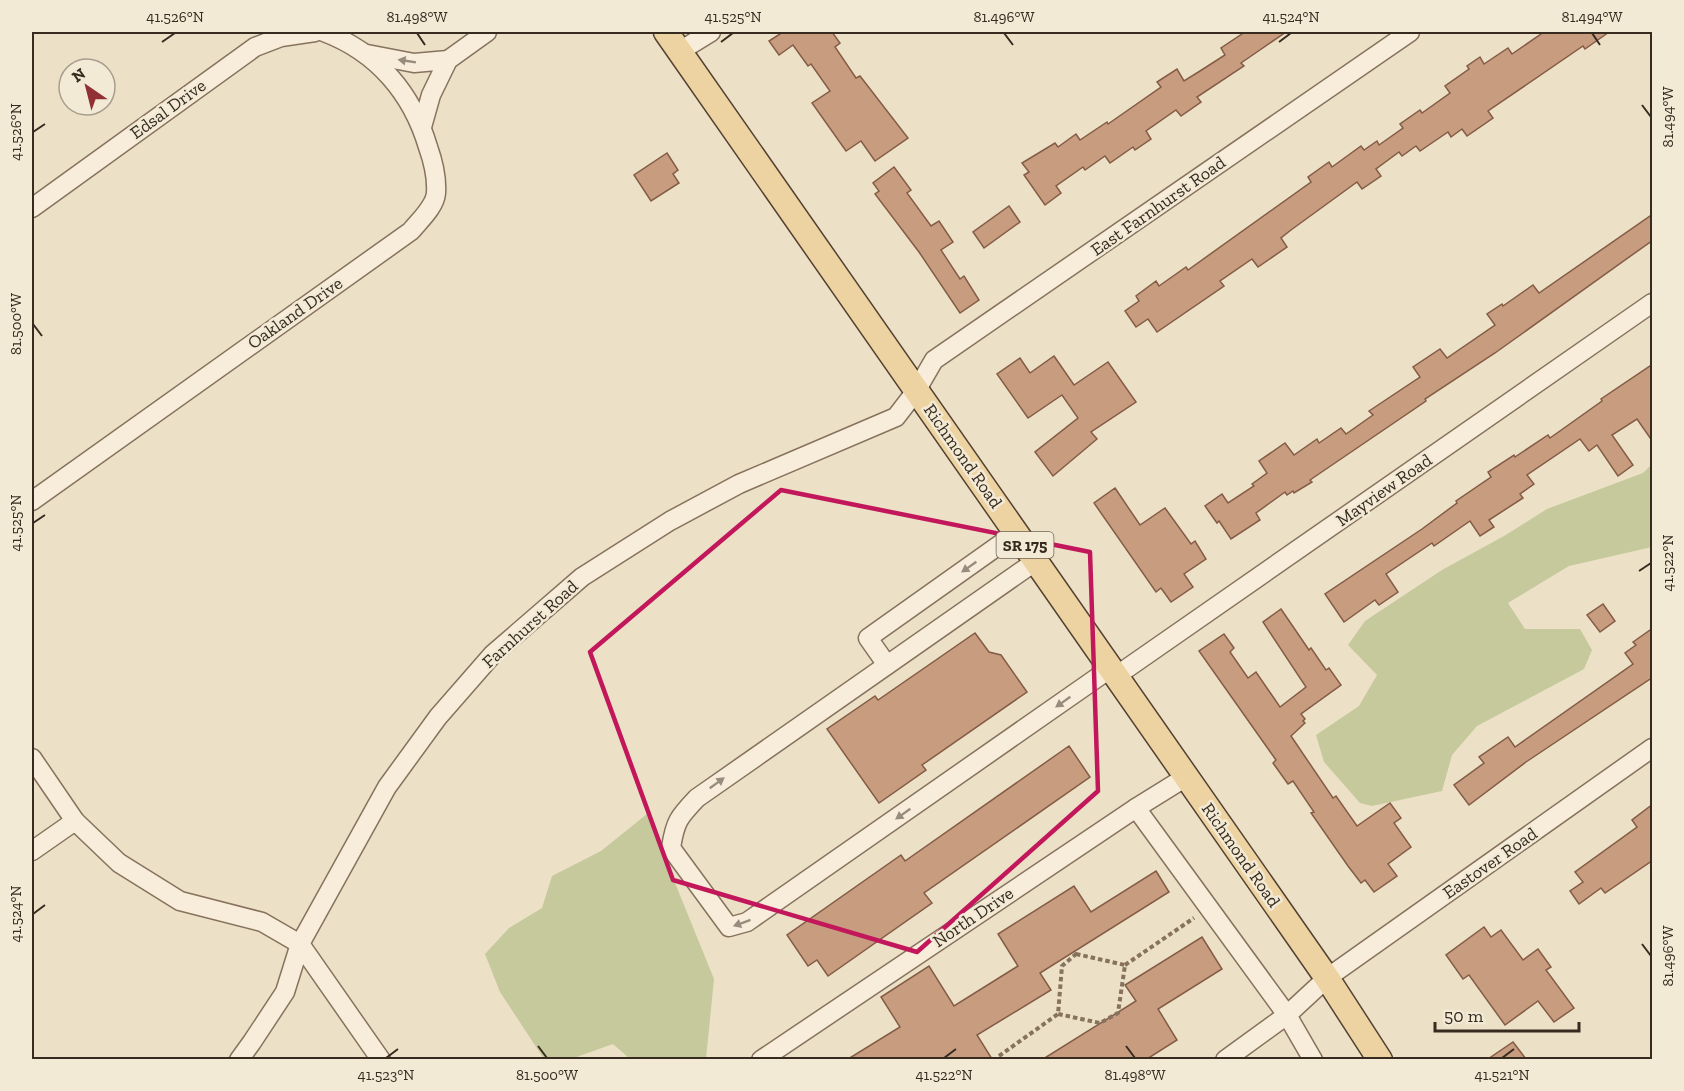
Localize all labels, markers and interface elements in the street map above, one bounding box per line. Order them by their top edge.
text: 41.526°N [146,8,204,26]
text: 81.498°W [386,8,448,26]
text: 41.525°N [704,8,762,26]
text: 81.496°W [974,8,1034,26]
text: 41.524°N [1262,8,1320,26]
text: 81.494°W [1562,8,1622,26]
north arrow [57,57,117,117]
one-way arrow [397,57,416,66]
text: N [68,64,89,86]
street label: Edsal Drive [126,74,210,144]
text: 81.494°W [1659,87,1677,147]
text: 41.526°N [7,103,25,161]
street label: East Farnhurst Road [1086,151,1230,261]
street label: Oakland Drive [243,272,347,354]
text: 81.500°W [7,293,25,355]
street label: Richmond Road [919,400,1007,512]
street label: Mayview Road [1332,449,1436,531]
text: 41.525°N [7,494,25,552]
road number: SR 175 [996,532,1054,558]
text: 41.522°N [1659,534,1677,592]
one-way arrow [961,561,977,573]
street label: Farnhurst Road [478,575,583,673]
one-way arrow [1055,696,1071,708]
one-way arrow [709,777,724,789]
street label: Richmond Road [1197,799,1285,911]
one-way arrow [896,808,912,820]
street label: Eastover Road [1439,822,1542,904]
street label: North Drive [928,882,1018,952]
text: 41.524°N [7,885,25,943]
one-way arrow [733,918,751,928]
text: 81.496°W [1659,926,1677,986]
scale bar [1435,995,1579,1033]
text: 50 m [1444,1005,1484,1027]
text: 41.523°N [358,1066,414,1084]
text: 81.500°W [516,1066,578,1084]
text: 41.522°N [915,1066,973,1084]
text: 81.498°W [1104,1066,1166,1084]
text: 41.521°N [1475,1066,1529,1084]

